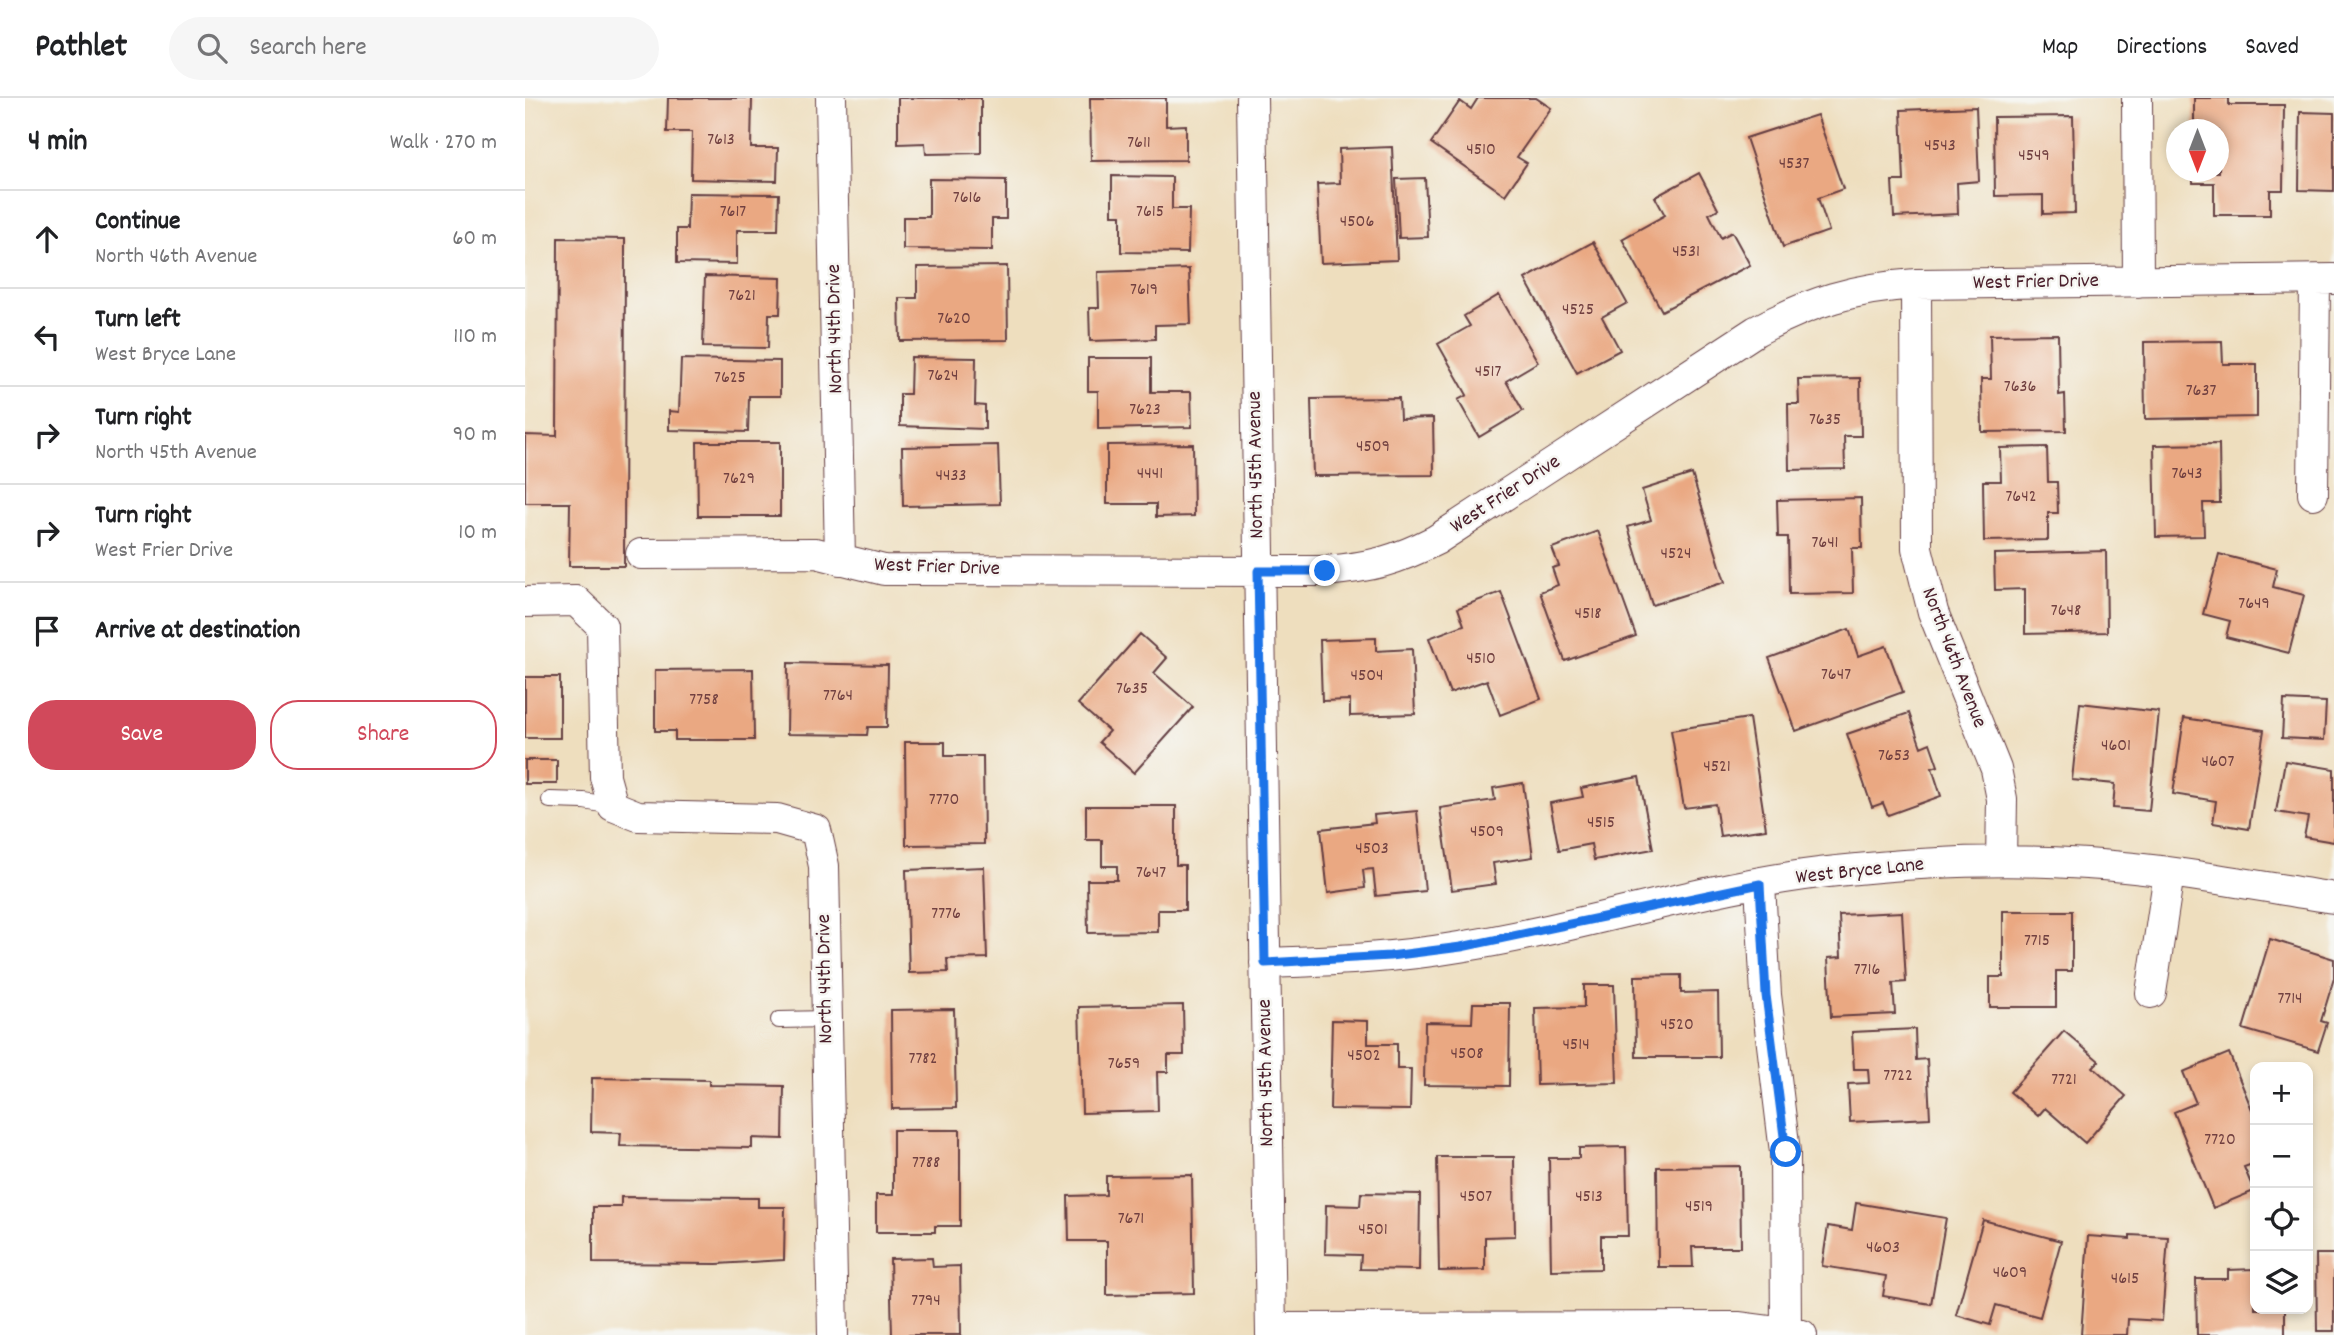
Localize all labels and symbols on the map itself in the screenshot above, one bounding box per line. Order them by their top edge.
north arrow [2166,119,2229,182]
house number: 7613 [707,128,735,153]
house number: 7611 [1127,131,1151,156]
house number: 4543 [1924,134,1956,159]
house number: 4510 [1466,138,1496,163]
house number: 4549 [2018,144,2050,169]
house number: 4537 [1779,152,1809,177]
house number: 7616 [953,186,981,211]
house number: 7617 [720,200,746,225]
house number: 7615 [1136,200,1164,225]
house number: 4506 [1340,210,1374,235]
house number: 4531 [1672,240,1700,265]
street label: North 44th Drive [820,264,852,394]
street label: West Frier Drive [1973,267,2099,299]
house number: 7619 [1130,278,1158,303]
house number: 7621 [728,284,756,309]
house number: 4525 [1562,298,1594,323]
house number: 7620 [937,307,971,332]
house number: 4517 [1475,360,1501,385]
house number: 7624 [927,364,959,389]
house number: 7625 [714,366,746,391]
house number: 7636 [2004,375,2036,400]
house number: 7637 [2186,379,2216,404]
street label: North 45th Avenue [1241,391,1273,539]
house number: 7623 [1129,398,1161,423]
house number: 7635 [1809,408,1841,433]
house number: 4509 [1356,435,1390,460]
street label: West Frier Drive [1445,448,1567,542]
house number: 4441 [1137,462,1163,487]
house number: 7643 [2171,462,2203,487]
house number: 4433 [936,464,966,489]
house number: 7629 [723,467,755,492]
house number: 7642 [2005,485,2037,510]
house number: 7641 [1811,531,1839,556]
house number: 4524 [1660,542,1692,567]
street label: West Frier Drive [874,551,1000,585]
route end [1309,555,1340,586]
street label: North 46th Avenue [1912,583,1994,733]
house number: 7649 [2238,592,2270,617]
house number: 7648 [2051,599,2081,624]
house number: 4518 [1575,602,1601,627]
house number: 4510 [1466,647,1496,672]
house number: 7647 [1821,663,1851,688]
house number: 4504 [1350,664,1384,689]
house number: 7635 [1116,677,1148,702]
house number: 7764 [823,684,853,709]
house number: 7758 [689,688,719,713]
house number: 4601 [2101,734,2131,759]
house number: 7653 [1878,744,1910,769]
house number: 4607 [2202,750,2235,775]
house number: 4521 [1703,755,1731,780]
house number: 7770 [929,788,959,813]
house number: 4515 [1587,811,1615,836]
house number: 4509 [1470,820,1504,845]
house number: 4503 [1355,837,1389,862]
street label: West Bryce Lane [1794,850,1926,894]
house number: 7647 [1136,861,1166,886]
house number: 7776 [931,902,961,927]
street label: North 44th Drive [810,914,842,1044]
house number: 7715 [2024,929,2050,954]
house number: 7716 [1854,958,1880,983]
house number: 7714 [2277,987,2303,1012]
street label: North 45th Avenue [1251,999,1283,1147]
house number: 4520 [1660,1013,1694,1038]
house number: 4514 [1562,1033,1590,1058]
house number: 4508 [1451,1042,1483,1067]
house number: 4502 [1347,1044,1381,1069]
house number: 7782 [909,1047,937,1072]
house number: 7659 [1108,1052,1140,1077]
house number: 7722 [1883,1064,1913,1089]
house number: 7721 [2051,1068,2077,1093]
house number: 7720 [2204,1128,2236,1153]
route start [1770,1136,1801,1167]
house number: 7788 [912,1151,940,1176]
house number: 4507 [1460,1185,1492,1210]
house number: 4513 [1575,1185,1603,1210]
house number: 4519 [1685,1195,1713,1220]
house number: 7671 [1118,1207,1144,1232]
house number: 4501 [1358,1218,1388,1243]
house number: 4603 [1866,1236,1900,1261]
house number: 4609 [1993,1261,2027,1286]
house number: 4615 [2111,1267,2139,1292]
house number: 7794 [911,1289,941,1314]

